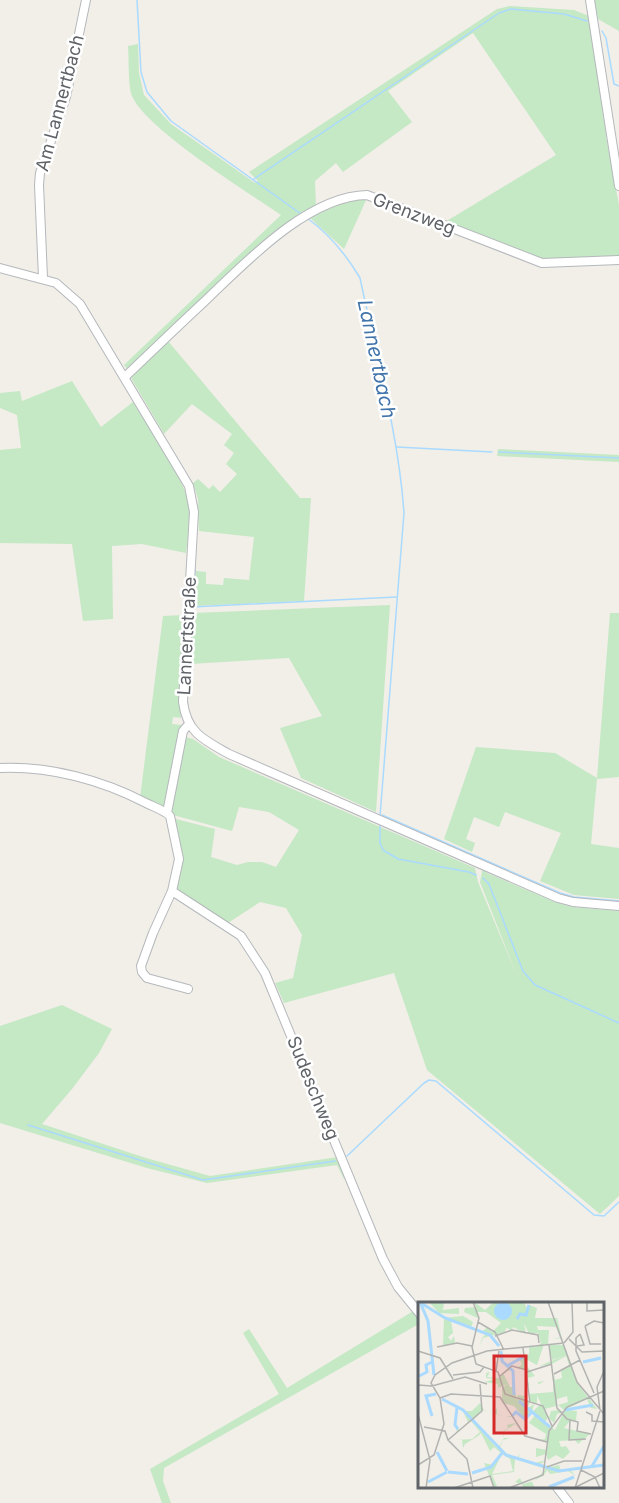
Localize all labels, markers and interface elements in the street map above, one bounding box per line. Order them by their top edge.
street label: Am Lannertbach [31,32,88,173]
street label: Grenzweg [370,188,459,239]
water label: Lannertbach [353,297,401,421]
street label: Lannertstraße [173,576,200,696]
street label: Sudeschweg [283,1033,344,1143]
inset map [418,1302,604,1488]

